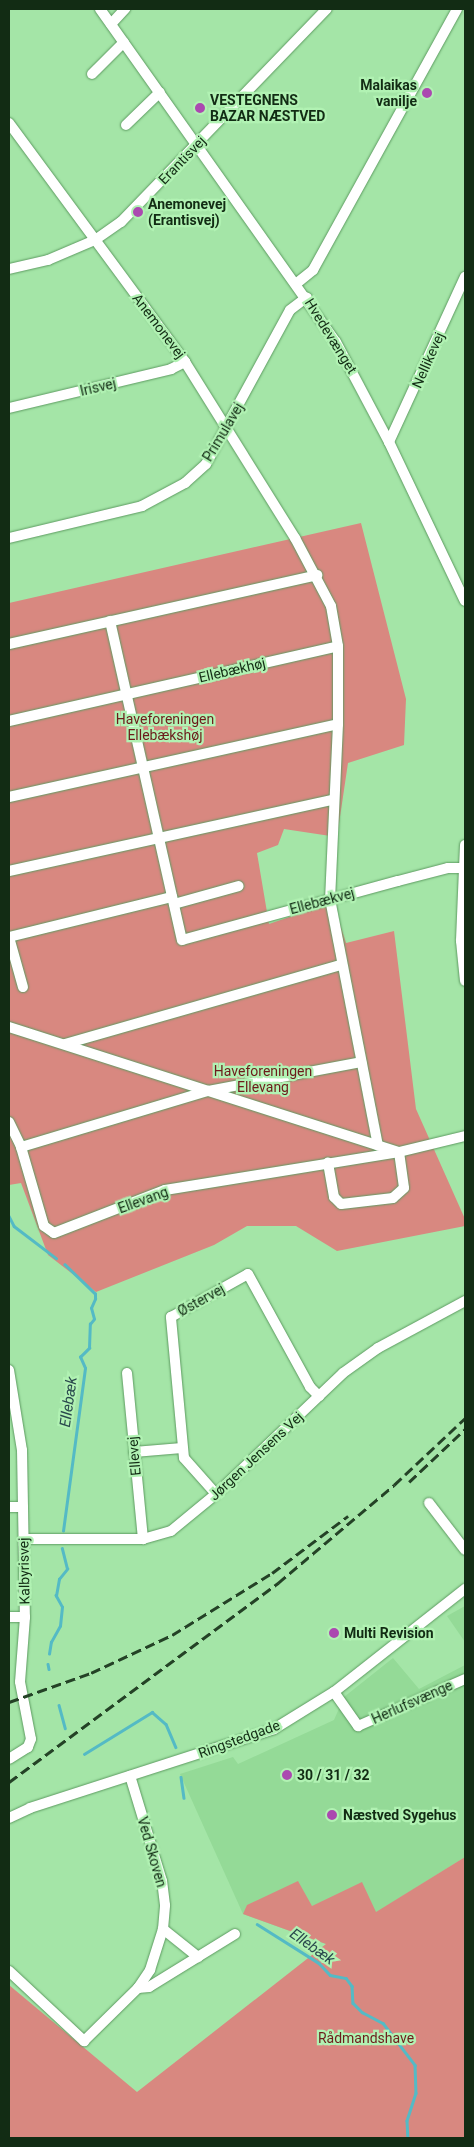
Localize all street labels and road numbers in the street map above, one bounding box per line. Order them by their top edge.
street label: Erantisvej [155,132,209,188]
street label: Anemonevej [129,290,189,362]
street label: Hvedevænget [301,295,361,377]
street label: Nellikevej [408,329,448,391]
street label: Irisvej [78,375,118,399]
street label: Primulavej [199,400,247,464]
street label: Ellebækhøj [197,654,267,686]
street label: Ellebækvej [288,884,356,918]
street label: Ellevang [116,1183,170,1217]
street label: Østervej [175,1280,227,1320]
street label: Jørgen Jensens Vej [206,1408,306,1504]
street label: Ellevej [124,1436,144,1476]
street label: Kalbyrisvej [15,1537,33,1605]
street label: Herlufsvænge [369,1677,455,1727]
street label: Ringstedgade [196,1716,282,1762]
street label: Ved Skoven [134,1815,170,1889]

